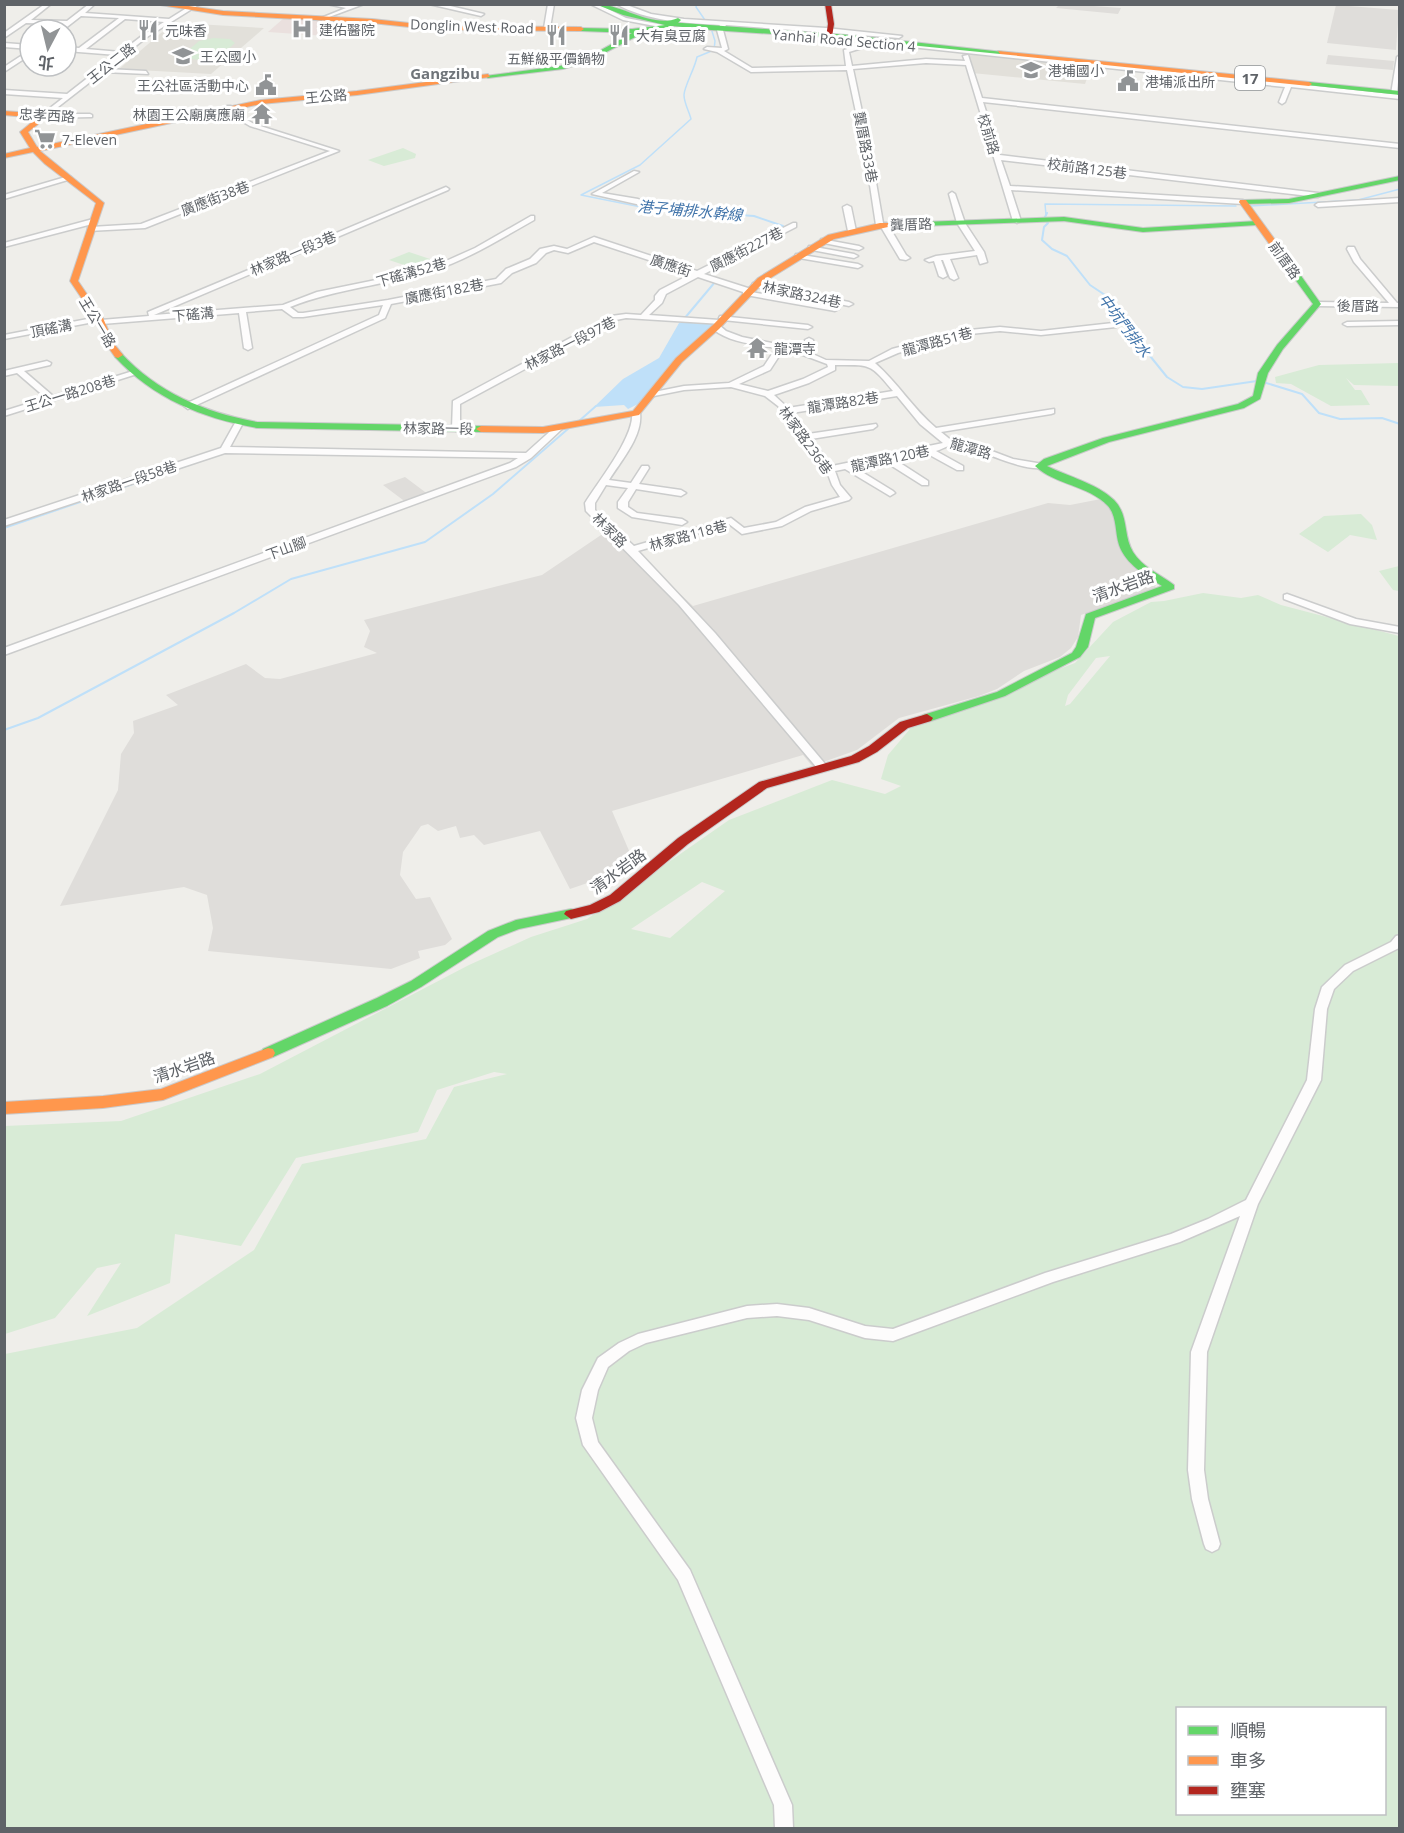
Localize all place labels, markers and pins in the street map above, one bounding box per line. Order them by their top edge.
hospital icon: 建佑醫院 [290,17,314,41]
restaurant icon: 元味香 [136,18,160,42]
place label: 建佑醫院 [319,20,375,39]
place label: 元味香 [165,21,207,40]
restaurant icon: 五鮮級平價鍋物 [544,23,568,47]
restaurant icon: 大有臭豆腐 [607,23,631,47]
place label: 大有臭豆腐 [636,26,706,45]
school or university icon: 王公國小 [171,44,195,68]
place label: 王公國小 [200,47,256,66]
place label: 五鮮級平價鍋物 [507,49,605,68]
school or university icon: 港埔國小 [1019,58,1043,82]
place label: 港埔國小 [1048,61,1104,80]
public building icon: 港埔派出所 [1116,69,1140,93]
place label: 港埔派出所 [1145,72,1215,91]
public building icon: 王公社區活動中心 [254,73,278,97]
place label: 王公社區活動中心 [137,76,249,95]
temple icon: 林園王公廟廣應廟 [250,102,274,126]
place label: 林園王公廟廣應廟 [133,105,245,124]
supermarket icon: 7-Eleven [33,127,57,151]
place label: 7-Eleven [62,130,117,149]
temple icon: 龍潭寺 [745,336,769,360]
place label: 龍潭寺 [774,339,816,358]

